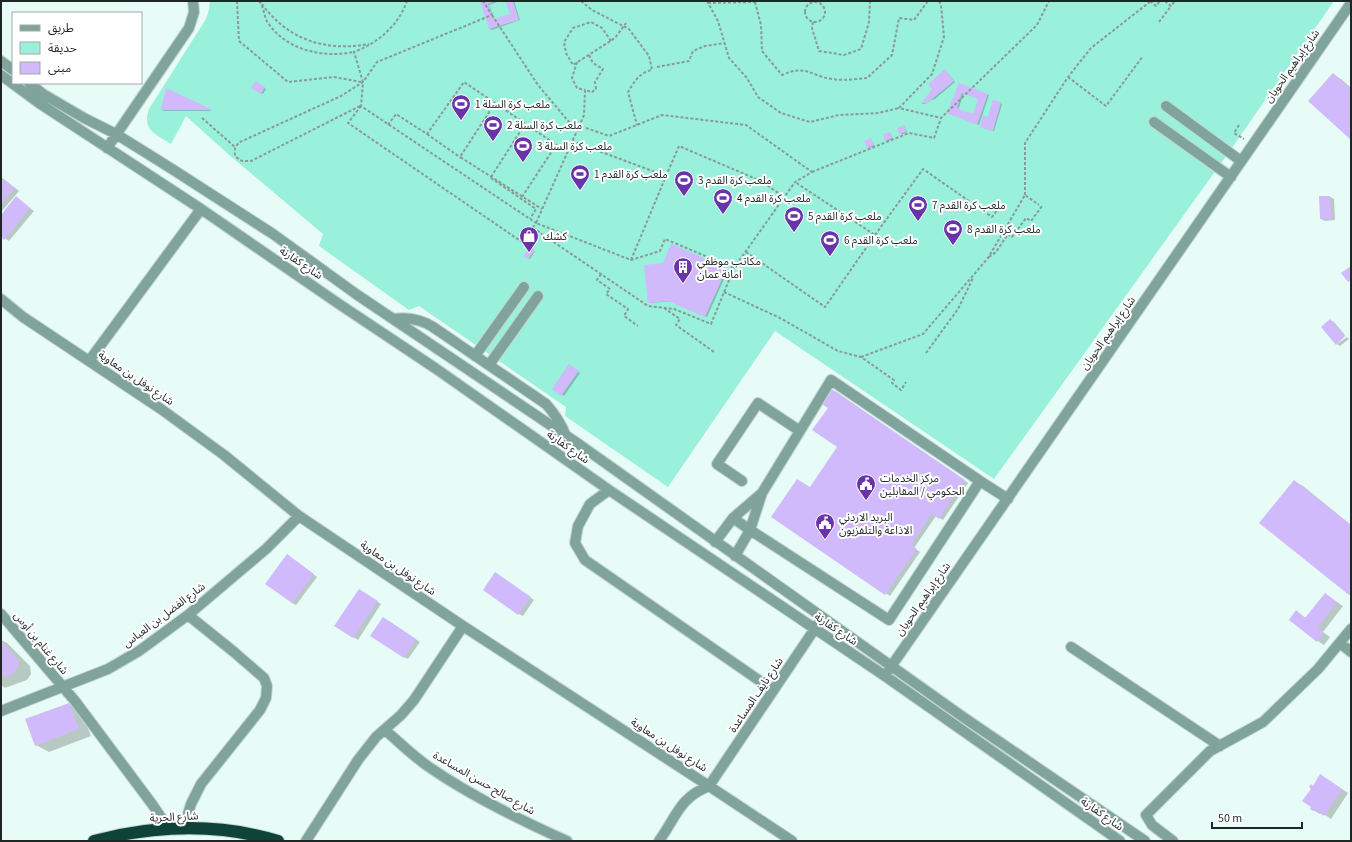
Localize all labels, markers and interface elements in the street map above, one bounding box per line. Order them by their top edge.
legend [12,12,142,84]
text: طريق [48,20,74,37]
street label: شارع إبراهيم الحويان [1261,26,1324,106]
text: حديقة [48,40,77,57]
text: مبنى [48,60,71,77]
sports icon: ملعب كرة السلة 1 [450,93,472,121]
place label: ملعب كرة السلة 1 [475,97,550,112]
sports icon: ملعب كرة السلة 2 [482,114,504,142]
place label: ملعب كرة السلة 2 [507,118,582,133]
sports icon: ملعب كرة السلة 3 [512,135,534,163]
place label: ملعب كرة السلة 3 [537,139,612,154]
sports icon: ملعب كرة القدم 1 [569,163,591,191]
place label: ملعب كرة القدم 1 [594,167,668,182]
sports icon: ملعب كرة القدم 3 [673,169,695,197]
place label: ملعب كرة القدم 3 [698,173,772,188]
sports icon: ملعب كرة القدم 4 [712,187,734,215]
place label: ملعب كرة القدم 4 [737,191,811,206]
sports icon: ملعب كرة القدم 7 [907,194,929,222]
place label: ملعب كرة القدم 7 [932,198,1006,213]
sports icon: ملعب كرة القدم 5 [783,205,805,233]
place label: ملعب كرة القدم 5 [808,209,882,224]
sports icon: ملعب كرة القدم 8 [942,218,964,246]
place label: ملعب كرة القدم 8 [967,222,1041,237]
shop icon: كشك [518,225,540,253]
place label: كشك [543,229,567,244]
sports icon: ملعب كرة القدم 6 [819,229,841,257]
place label: ملعب كرة القدم 6 [844,233,918,248]
street label: شارع كفارنة [277,243,326,283]
place label: مكاتب موظفي امانة عمان [697,254,761,282]
building icon: مكاتب موظفي امانة عمان [672,256,694,284]
street label: شارع إبراهيم الحويان [1077,293,1140,373]
street label: شارع نوفل بن معاوية [95,347,177,409]
street label: شارع كفارنة [544,427,593,467]
place label: مركز الخدمات الحكومي / المقابلين [880,471,964,500]
public building icon: مركز الخدمات الحكومي / المقابلين [855,473,877,501]
place label: البريد الاردني الاذاعة والتلفزيون [839,510,912,538]
public building icon: البريد الاردني الاذاعة والتلفزيون [814,512,836,540]
street label: شارع نوفل بن معاوية [357,537,439,599]
street label: شارع إبراهيم الحويان [892,559,955,639]
street label: شارع الفضل بن العباس [120,579,209,651]
street label: شارع غنام بن أوس [10,608,72,678]
street label: شارع كفارنة [812,609,861,649]
street label: شارع نايف المساعدة [725,654,787,736]
street label: شارع نوفل بن معاوية [628,715,710,776]
street label: شارع صالح حسن المساعدة [430,748,538,818]
street label: شارع كفارنة [1078,794,1127,834]
scale bar [1212,804,1302,830]
street label: شارع الحرية [149,808,199,826]
text: 50 m [1218,810,1242,827]

